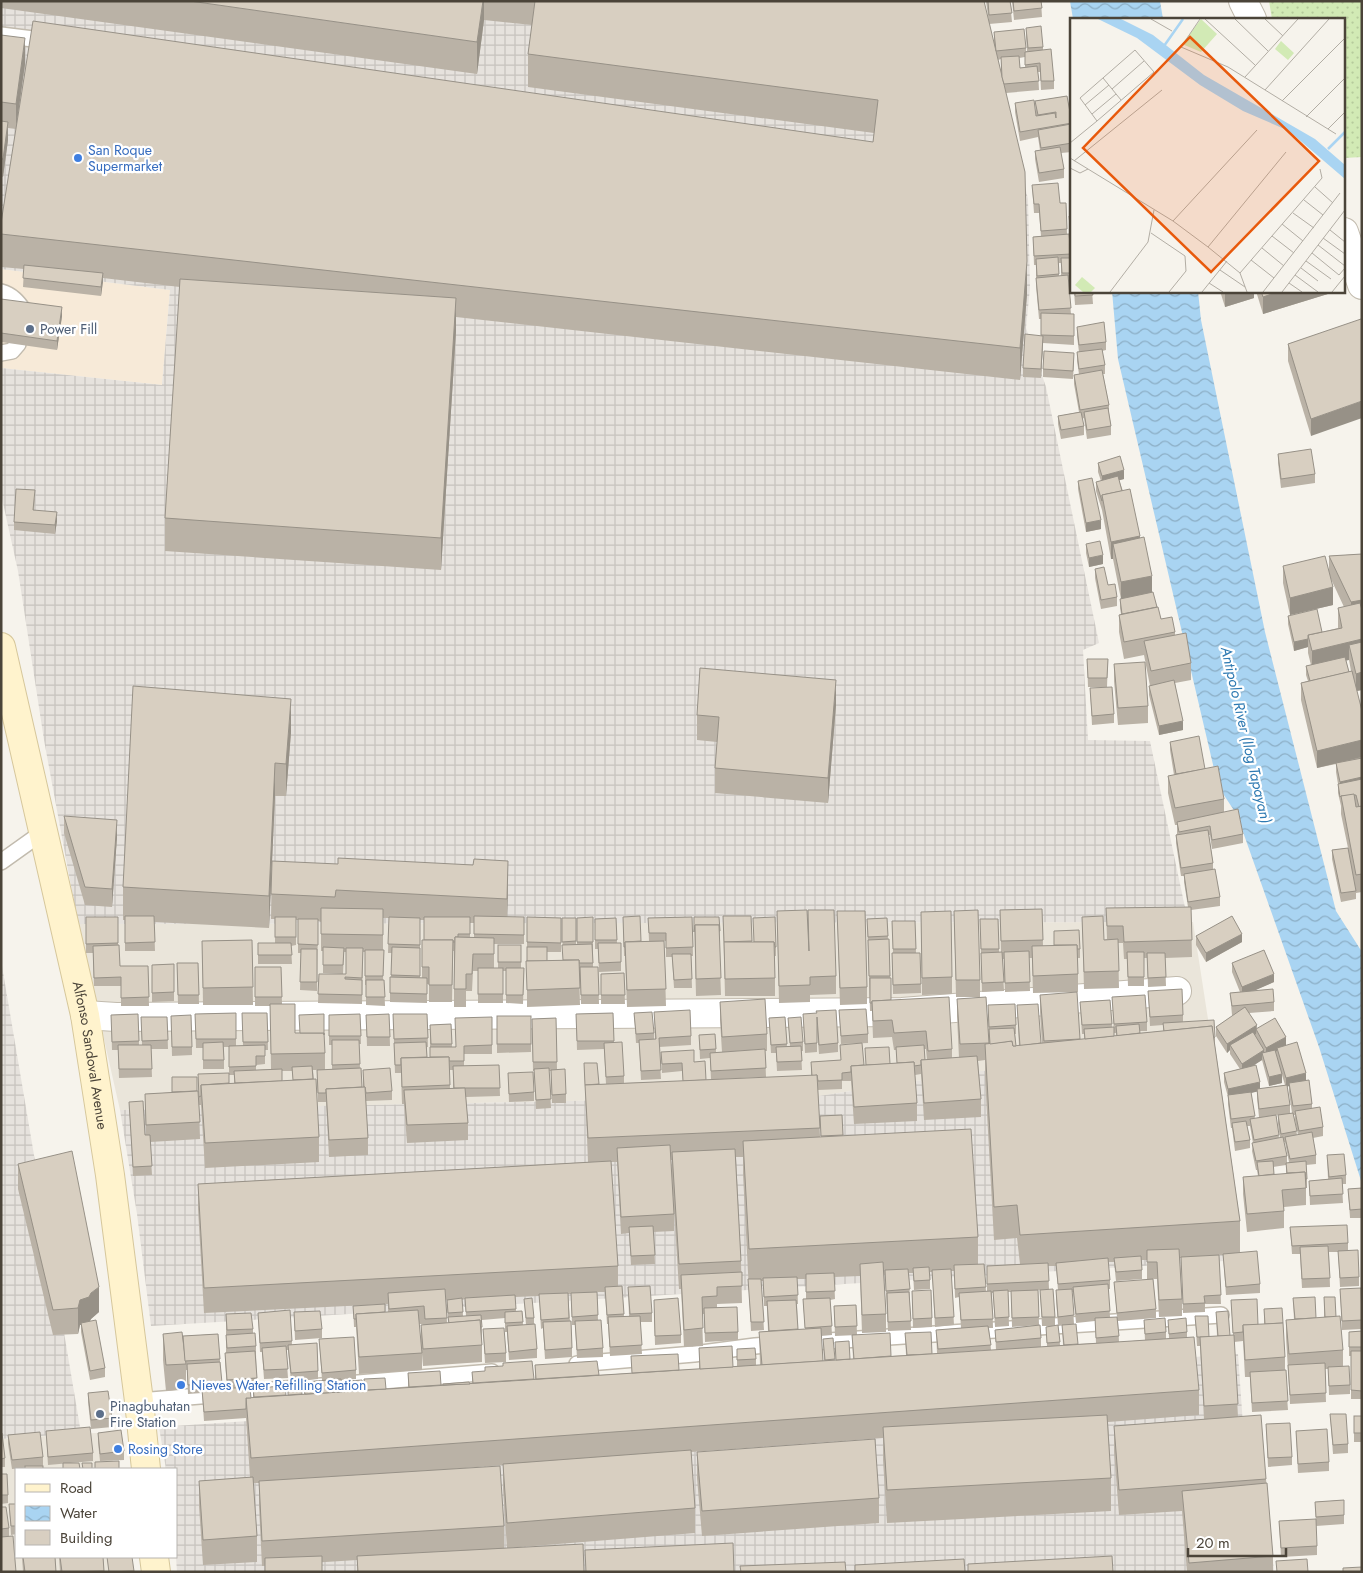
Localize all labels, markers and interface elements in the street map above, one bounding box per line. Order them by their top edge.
inset map [1070,18,1346,292]
place label: San Roque Supermarket [88,140,163,176]
marker: San Roque Supermarket [72,152,84,164]
place label: Power Fill [40,319,97,339]
marker: Power Fill [24,323,36,335]
water label: Antipolo River (Ilog Tapayan) [1215,643,1277,826]
street label: Alfonso Sandoval Avenue [68,979,113,1131]
place label: Nieves Water Refilling Station [191,1375,366,1395]
marker: Nieves Water Refilling Station [175,1379,187,1391]
place label: Pinagbuhatan Fire Station [110,1396,190,1432]
marker: Pinagbuhatan Fire Station [94,1408,106,1420]
place label: Rosing Store [128,1439,203,1459]
marker: Rosing Store [112,1443,124,1455]
legend [15,1468,178,1558]
text: Road [60,1477,92,1499]
text: Water [60,1502,98,1524]
scale bar [1188,1526,1286,1558]
text: Building [60,1527,112,1549]
text: 20 m [1196,1532,1230,1554]

